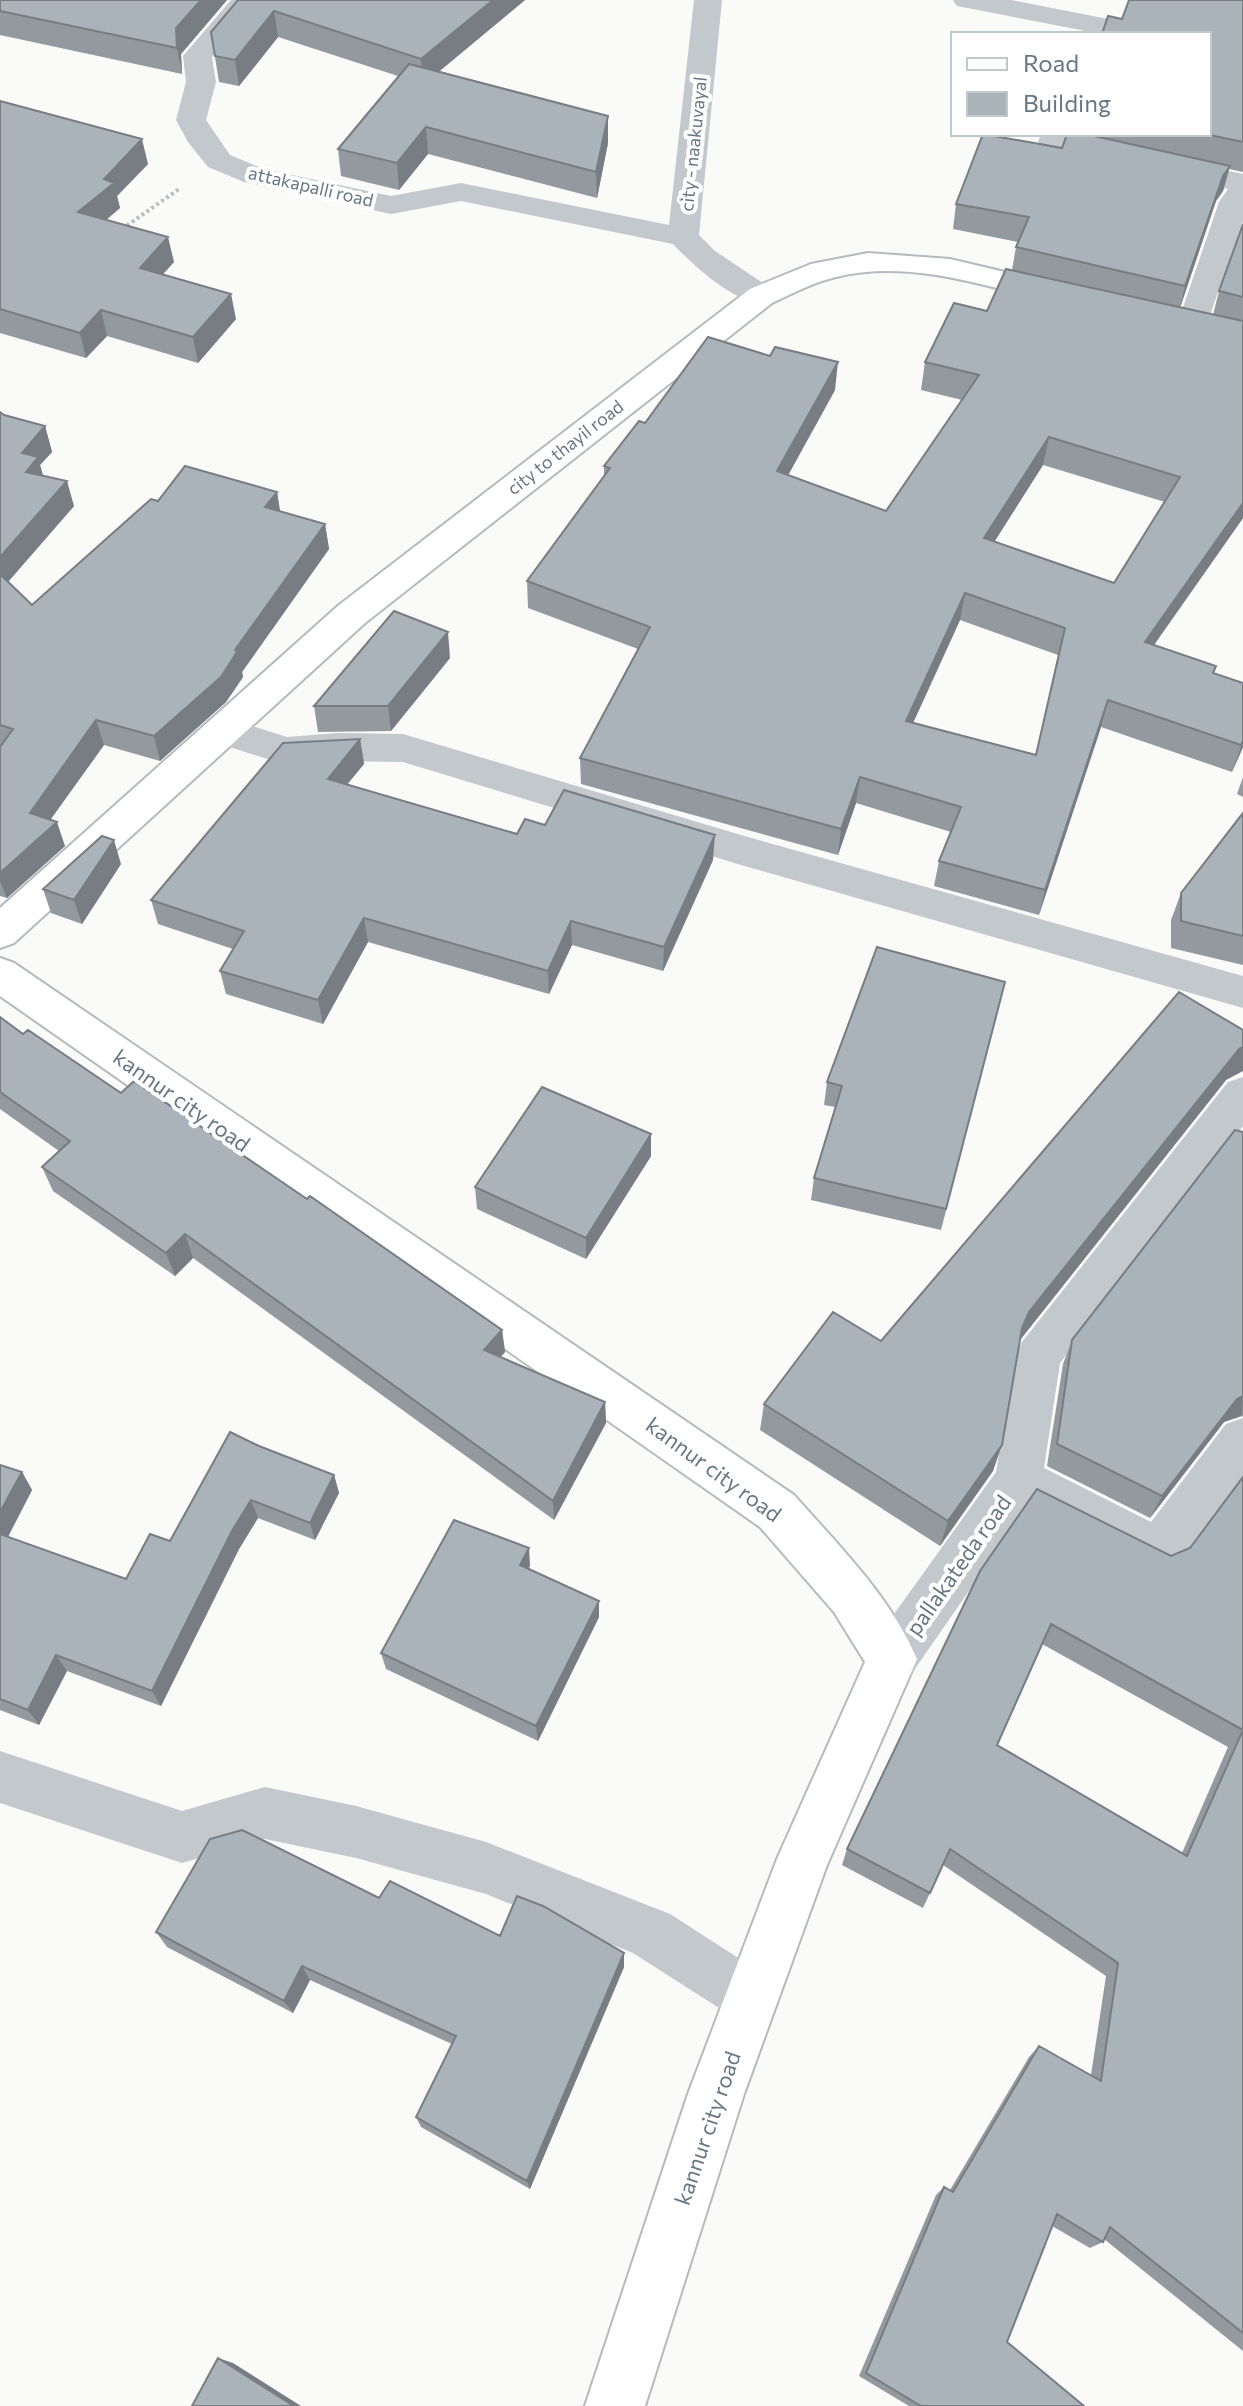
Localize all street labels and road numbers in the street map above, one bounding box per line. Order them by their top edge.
street label: city - naakuvayal [675,76,711,212]
street label: attakapalli road [246,161,376,211]
street label: city to thayil road [503,395,627,499]
street label: kannur city road [108,1043,256,1157]
street label: kannur city road [641,1411,787,1527]
street label: pallakateda road [900,1490,1016,1640]
street label: kannur city road [668,2048,746,2208]

